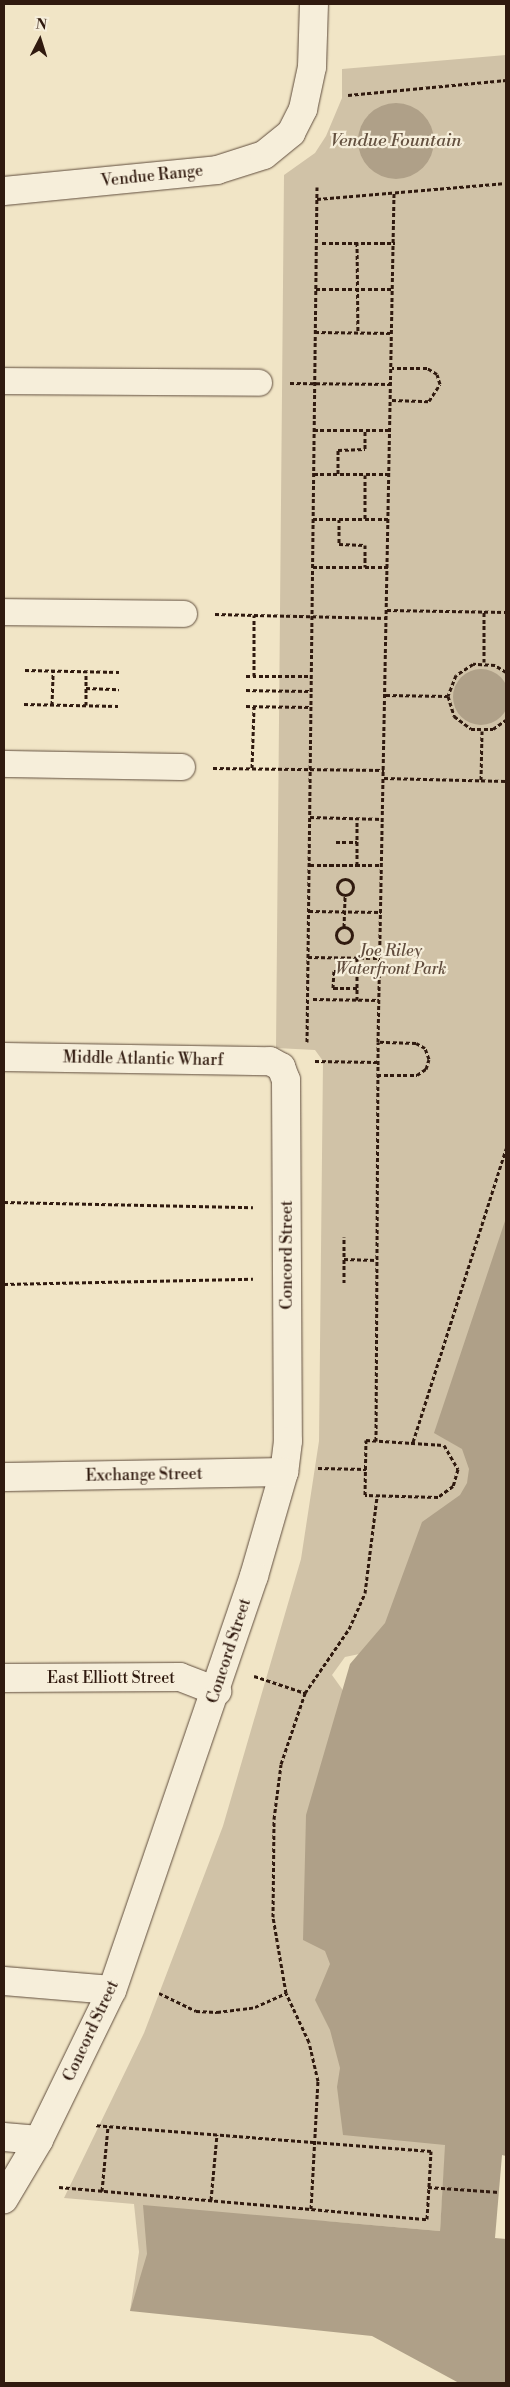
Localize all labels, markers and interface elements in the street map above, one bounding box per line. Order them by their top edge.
north arrow [15,15,65,65]
text: N [35,16,48,35]
water label: Vendue Fountain [330,130,462,152]
street label: Vendue Range [100,161,204,191]
park label: Joe Riley Waterfront Park [336,941,446,979]
street label: Middle Atlantic Wharf [63,1048,223,1070]
street label: Concord Street [277,1200,297,1310]
street label: Exchange Street [85,1464,203,1486]
street label: Concord Street [203,1596,255,1706]
street label: East Elliott Street [47,1668,175,1688]
street label: Concord Street [59,1977,123,2085]

